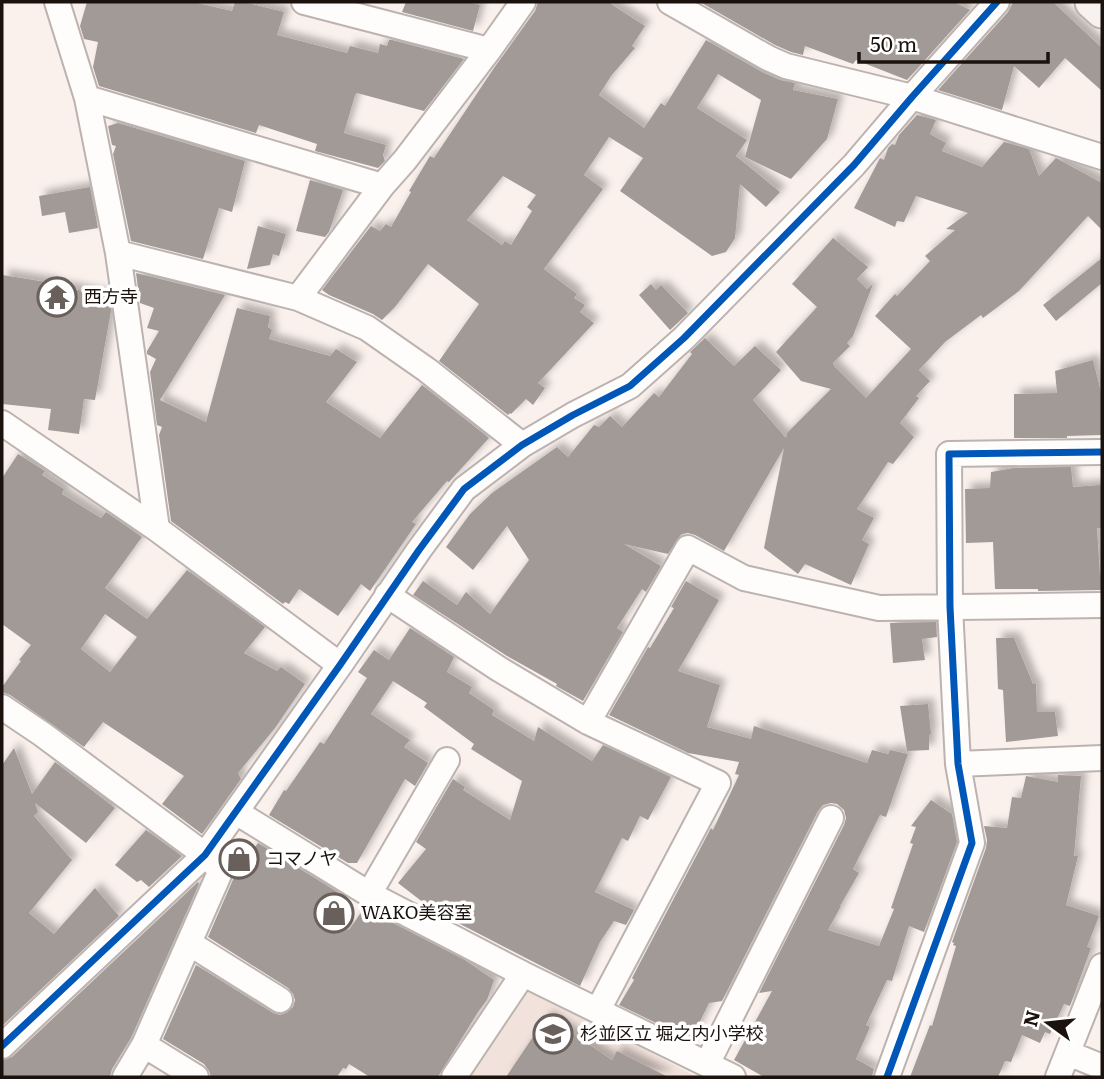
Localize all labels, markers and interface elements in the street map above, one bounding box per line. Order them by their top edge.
scale bar [859,21,1048,65]
text: 50 m [870,27,917,58]
temple icon: 西方寺 [36,276,78,318]
place label: 西方寺 [84,282,138,309]
shop icon: コマノヤ [218,838,260,880]
place label: コマノヤ [266,844,337,871]
shop icon: WAKO美容室 [313,892,355,934]
place label: WAKO美容室 [361,898,472,925]
north arrow [1013,988,1083,1058]
text: N [1015,1007,1046,1030]
school or university icon: 杉並区立 堀之内小学校 [532,1013,574,1055]
place label: 杉並区立 堀之内小学校 [580,1019,764,1046]

